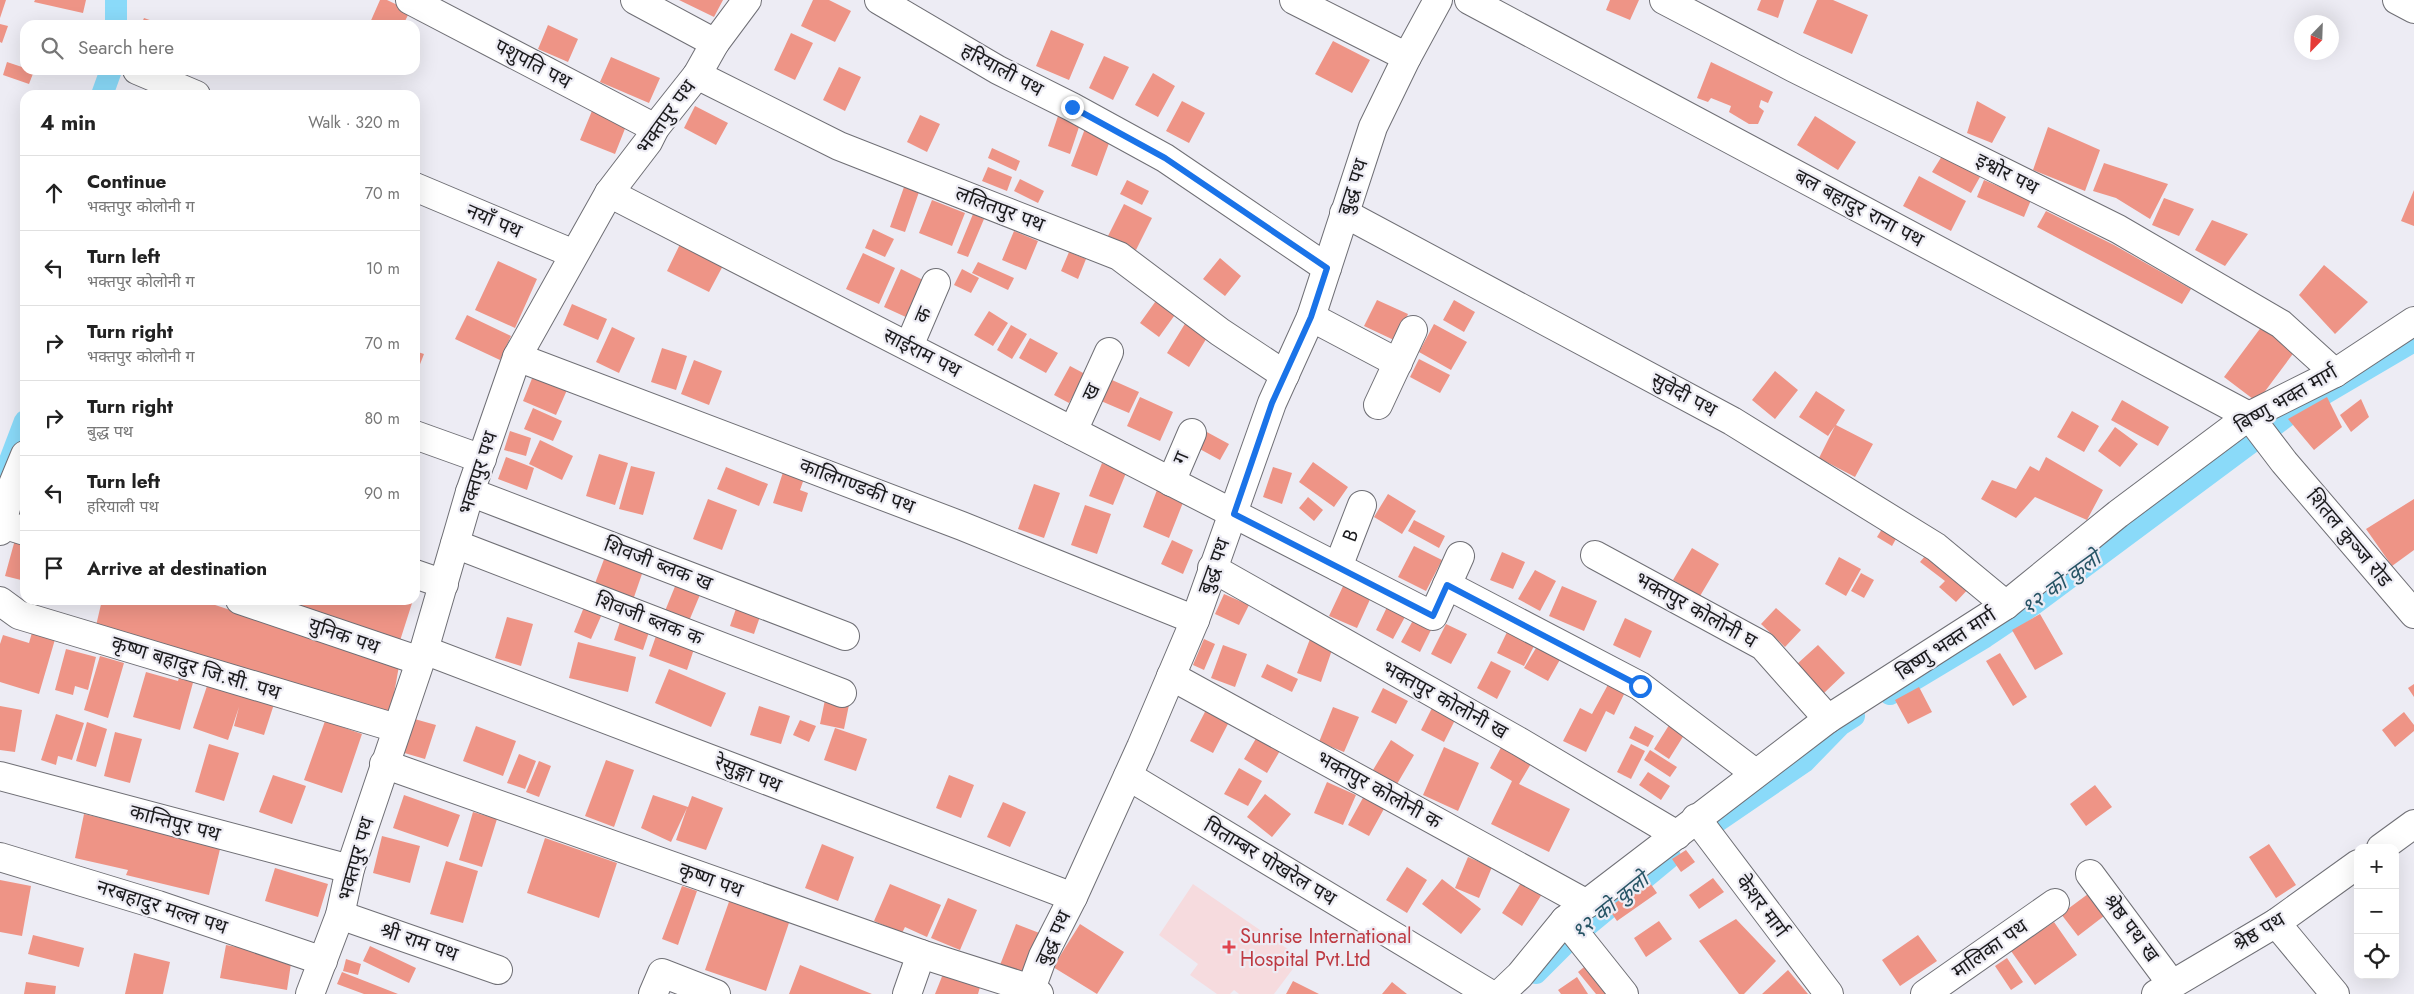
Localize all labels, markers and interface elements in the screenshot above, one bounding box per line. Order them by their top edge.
north arrow [2294,15,2339,60]
search box [20,20,420,75]
street label: पशुपति पथ [490,32,578,97]
icon: search [38,34,66,62]
text: Search here [78,34,174,61]
street label: हरियाली पथ [956,36,1049,104]
street label: भक्तपुर पथ [629,73,704,160]
route end [1061,96,1084,119]
text: 4 min [40,108,96,138]
text: Walk · 320 m [308,111,400,134]
street label: इश्वोर पथ [1971,146,2045,203]
street label: बुद्ध पथ [1330,154,1376,219]
street label: बल बहादुर राना पथ [1789,162,1930,255]
text: Continue [87,168,166,195]
icon: ahead [40,179,68,207]
street label: ललितपुर पथ [951,179,1050,240]
text: 70 m [365,182,400,205]
text: भक्तपुर कोलोनी ग [87,195,195,218]
street label: नयाँ पथ [462,196,527,246]
text: Turn left [87,243,160,270]
icon: left [40,254,68,282]
text: 10 m [366,257,400,280]
text: भक्तपुर कोलोनी ग [87,270,195,293]
street label: क [907,302,940,328]
text: Turn right [87,318,173,345]
street label: साईराम पथ [878,321,967,386]
icon: right [40,329,68,357]
text: 70 m [365,332,400,355]
text: भक्तपुर कोलोनी ग [87,345,195,368]
street label: बिष्णु भक्त मार्ग [2229,357,2344,440]
street label: सुवेदी पथ [1646,366,1723,425]
street label: ख [1074,378,1108,406]
text: Turn right [87,393,173,420]
icon: right [40,404,68,432]
text: 80 m [364,407,400,430]
text: बुद्ध पथ [87,420,133,443]
street label: भक्तपुर पथ [451,427,505,518]
street label: ग [1165,446,1197,469]
street label: कालिगण्डकी पथ [795,451,920,522]
text: Turn left [87,468,160,495]
icon: left [40,479,68,507]
text: 90 m [364,482,400,505]
street label: शितल कुञ्ज रोड [2299,483,2399,594]
text: हरियाली पथ [87,495,159,518]
street label: B [1335,525,1366,546]
street label: शिवजी ब्लक ख [600,530,717,598]
street label: बुद्ध पथ [1191,533,1238,598]
water label: १२ को कुलो [2015,542,2110,622]
icon: arrive [40,554,68,582]
text: Arrive at destination [87,555,267,582]
street label: भक्तपुर कोलोनी घ [1630,565,1763,656]
street label: शिवजी ब्लक क [591,585,708,653]
street label: बिष्णु भक्त मार्ग [1890,600,2003,687]
street label: युनिक पथ [305,610,385,662]
street label: कृष्ण बहादुर जि.सी. पथ [108,629,285,708]
street label: भक्तपुर कोलोनी ख [1377,653,1514,747]
route start [1629,675,1652,698]
street label: भक्तपुर कोलोनी क [1311,744,1447,837]
street label: रेसुङ्गा पथ [709,748,787,800]
street label: कान्तिपुर पथ [126,797,225,849]
street label: पिताम्बर पोखरेल पथ [1198,811,1343,914]
street label: भक्तपुर पथ [330,813,382,904]
map controls [2354,844,2399,979]
button: + [2354,844,2399,889]
street label: कृष्ण पथ [675,855,748,905]
water label: १२ को कुलो [1565,863,1658,947]
street label: केशर मार्ग [1729,869,1796,944]
street label: नरबहादुर मल्ल पथ [93,872,232,942]
street label: श्रेष्ठ पथ ख [2096,888,2167,969]
button: − [2354,889,2399,934]
street label: बुद्ध पथ [1028,905,1079,970]
street label: श्रेष्ठ पथ [2227,905,2292,959]
street label: मालिका पथ [1946,912,2035,986]
street label: श्री राम पथ [376,915,463,969]
place label: Sunrise International Hospital Pvt.Ltd [1240,922,1412,974]
button: locate [2354,934,2399,979]
marker: Sunrise International Hospital Pvt.Ltd [1222,940,1236,954]

